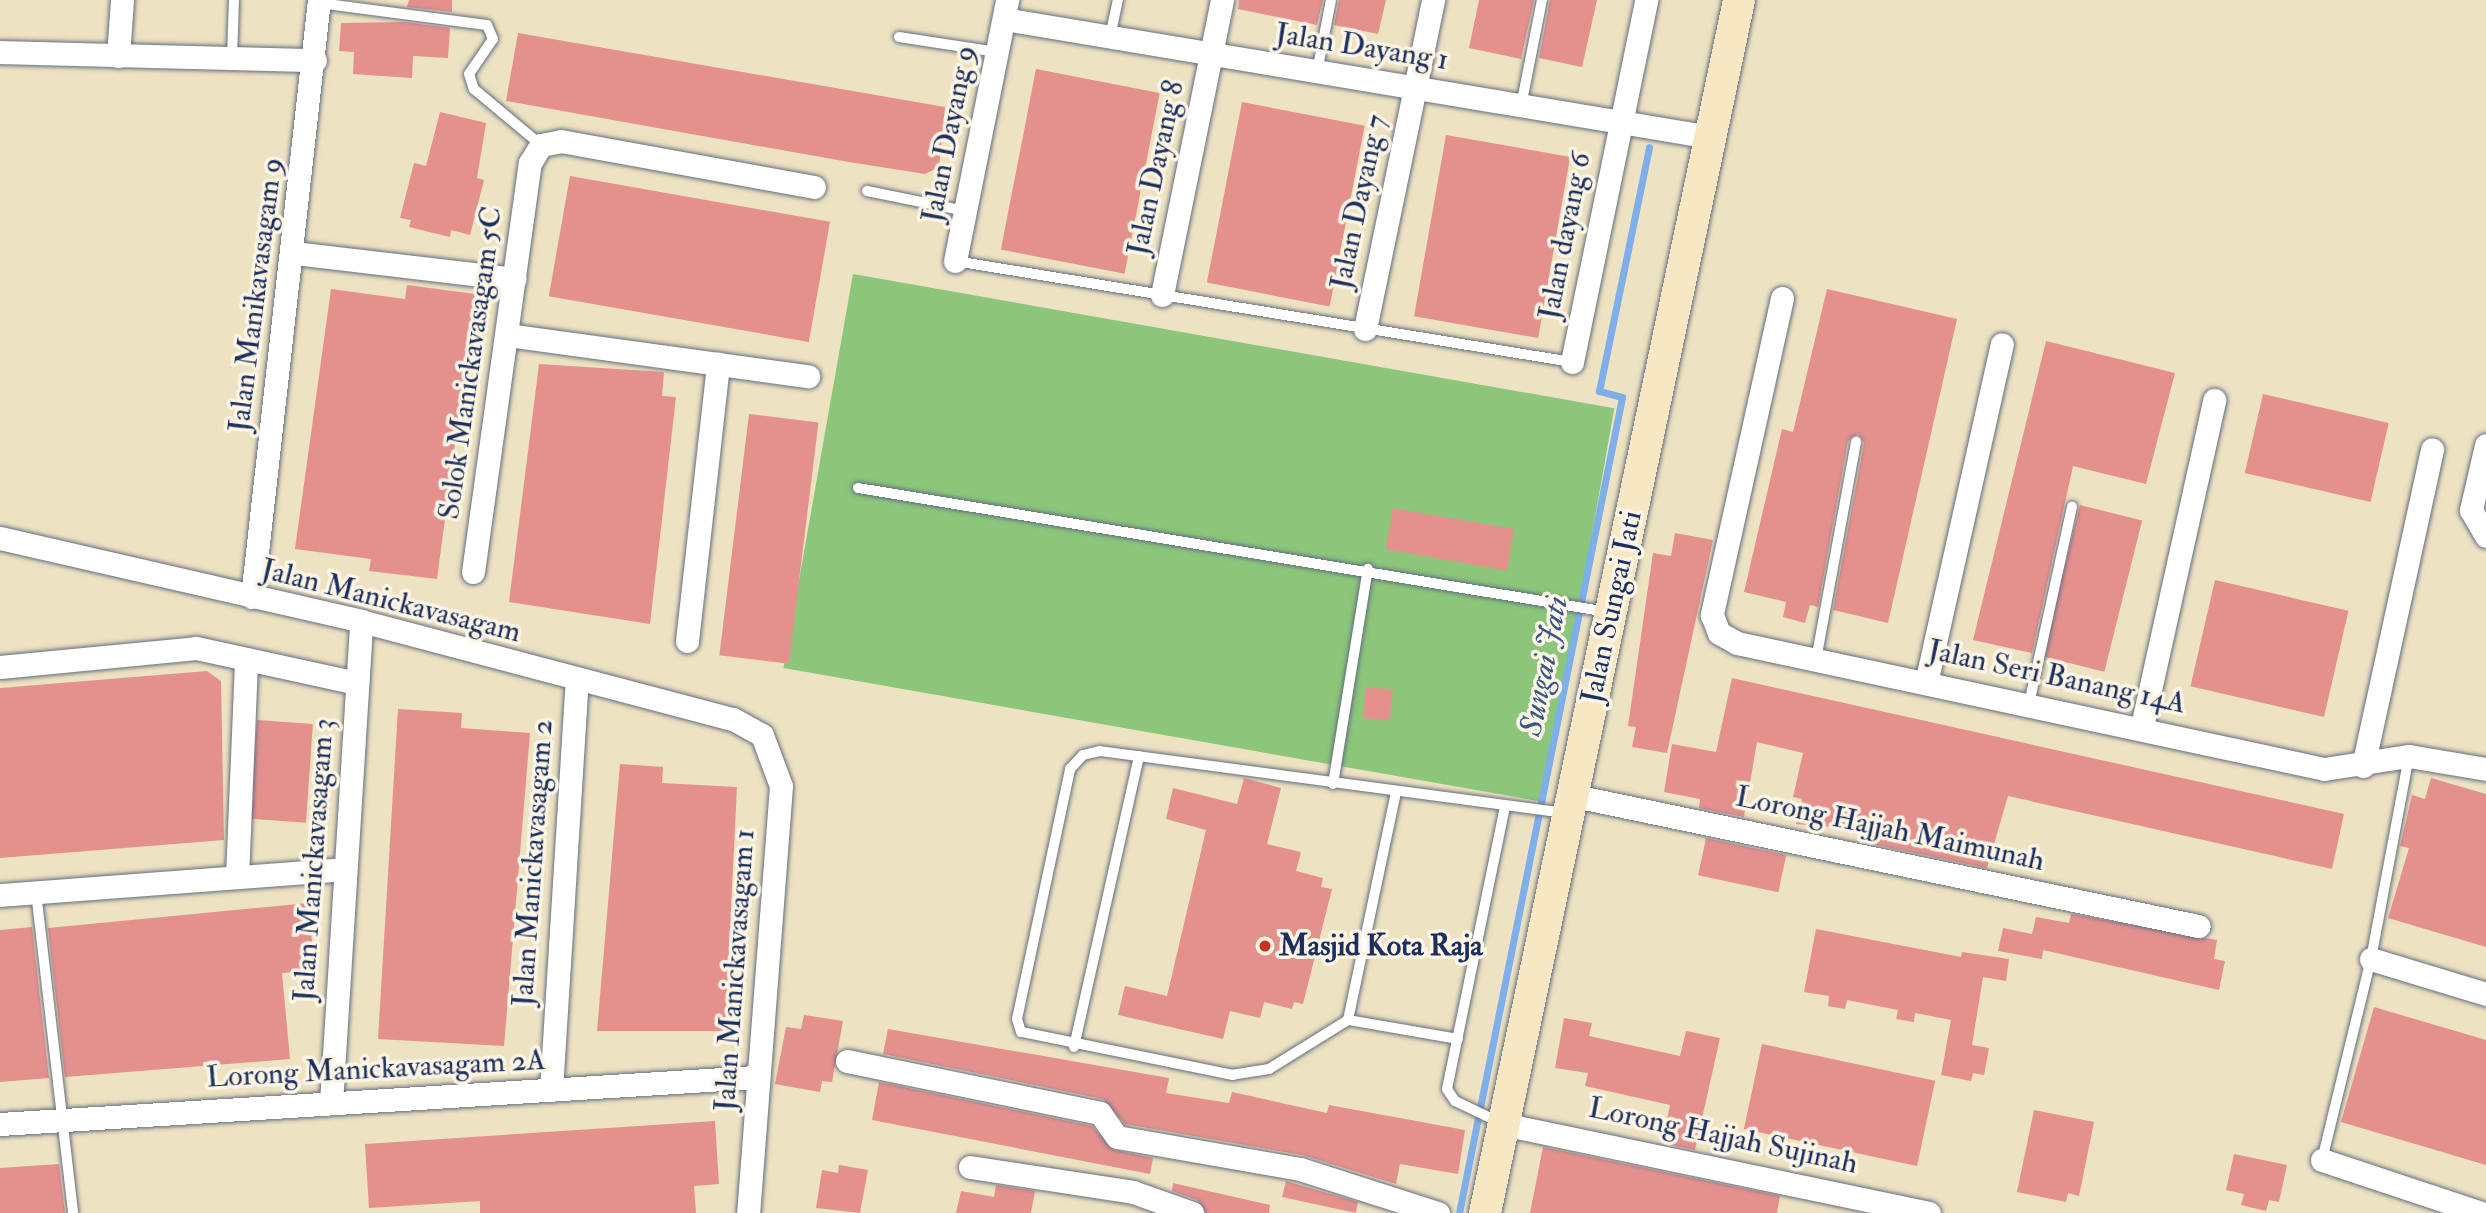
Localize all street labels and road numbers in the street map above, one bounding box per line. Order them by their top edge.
street label: Jalan Dayang 1 [1273,16,1451,78]
street label: Jalan Dayang 9 [914,42,984,226]
street label: Jalan Dayang 8 [1120,77,1192,259]
street label: Jalan Dayang 7 [1323,111,1395,293]
street label: Jalan dayang 6 [1531,149,1599,323]
street label: Jalan Manikavasagam 9 [221,156,291,434]
street label: Solok Manickavasagam 5C [431,204,511,522]
street label: Jalan Sungai Jati [1574,507,1650,707]
street label: Jalan Manickavasagam [257,551,525,651]
street label: Jalan Seri Banang 14A [1925,632,2189,722]
street label: Jalan Manickavasagam 3 [286,717,342,1003]
street label: Jalan Manickavasagam 2 [505,718,561,1008]
street label: Lorong Hajjah Maimunah [1732,779,2048,879]
street label: Jalan Manickavasagam 1 [707,827,763,1113]
street label: Lorong Manickavasagam 2A [205,1042,547,1096]
street label: Lorong Hajjah Sujinah [1585,1090,1861,1182]

